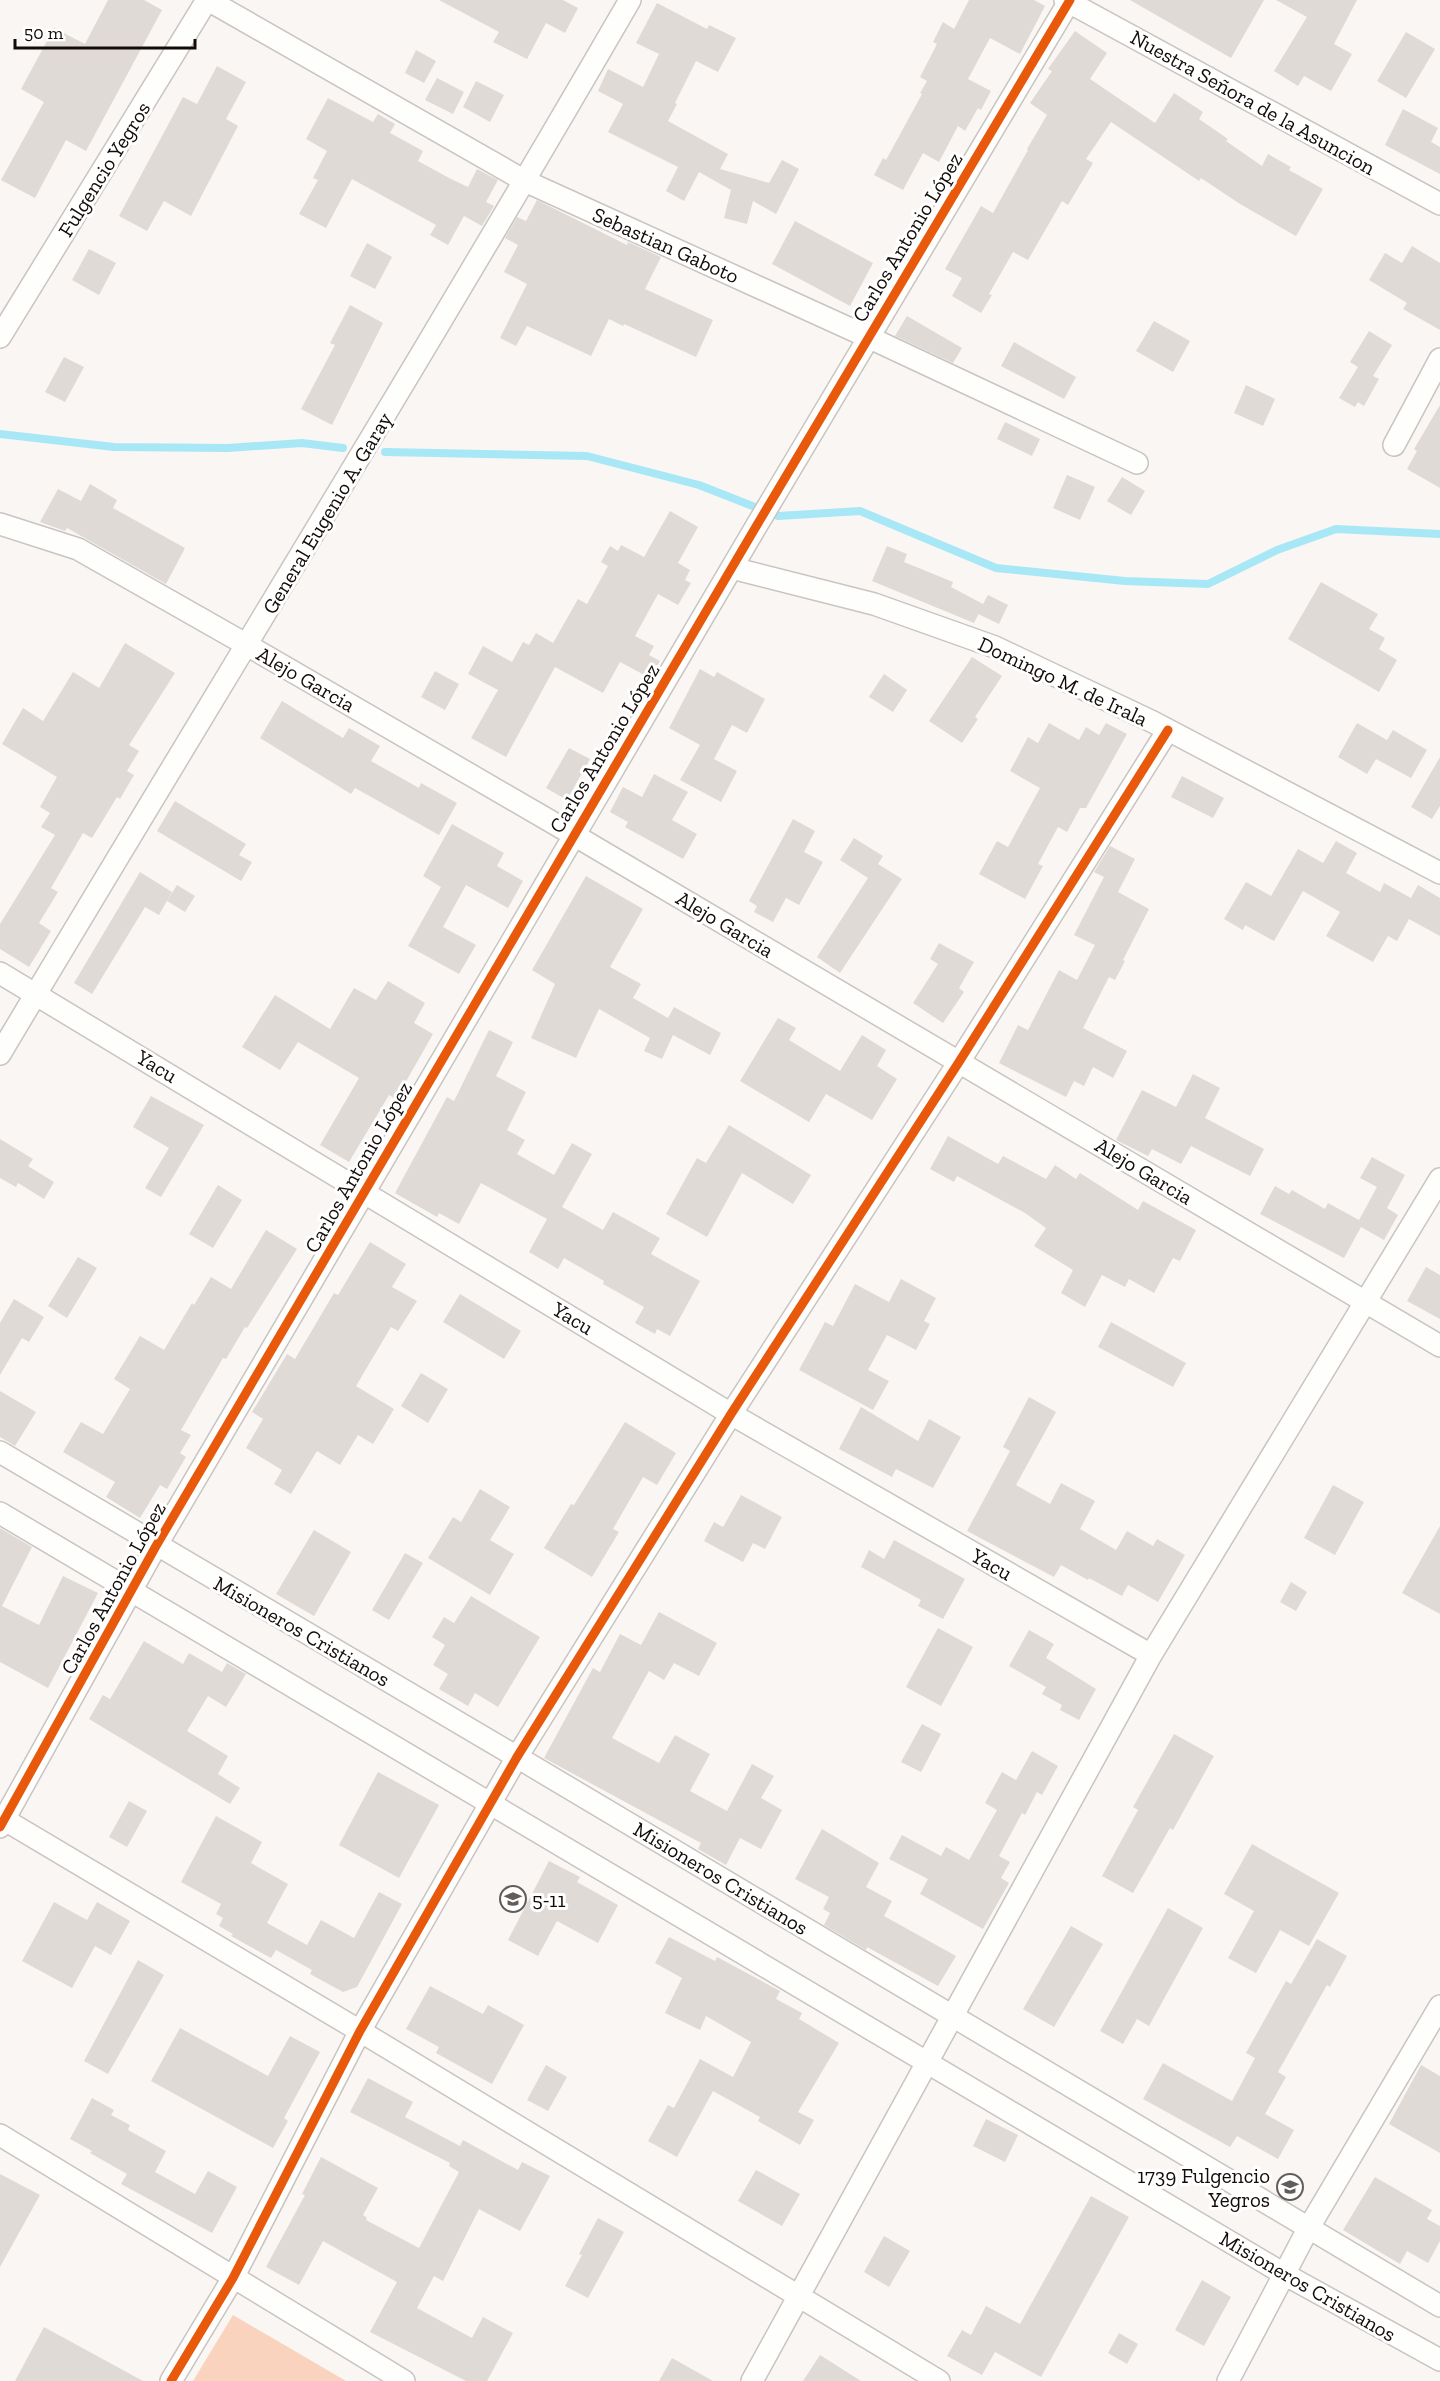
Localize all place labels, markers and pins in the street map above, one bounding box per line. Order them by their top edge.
school or university icon: 5-11 [498,1884,528,1914]
place label: 5-11 [532,1887,566,1912]
place label: 1739 Fulgencio Yegros [1137,2163,1270,2212]
school or university icon: 1739 Fulgencio Yegros [1275,2172,1305,2202]

